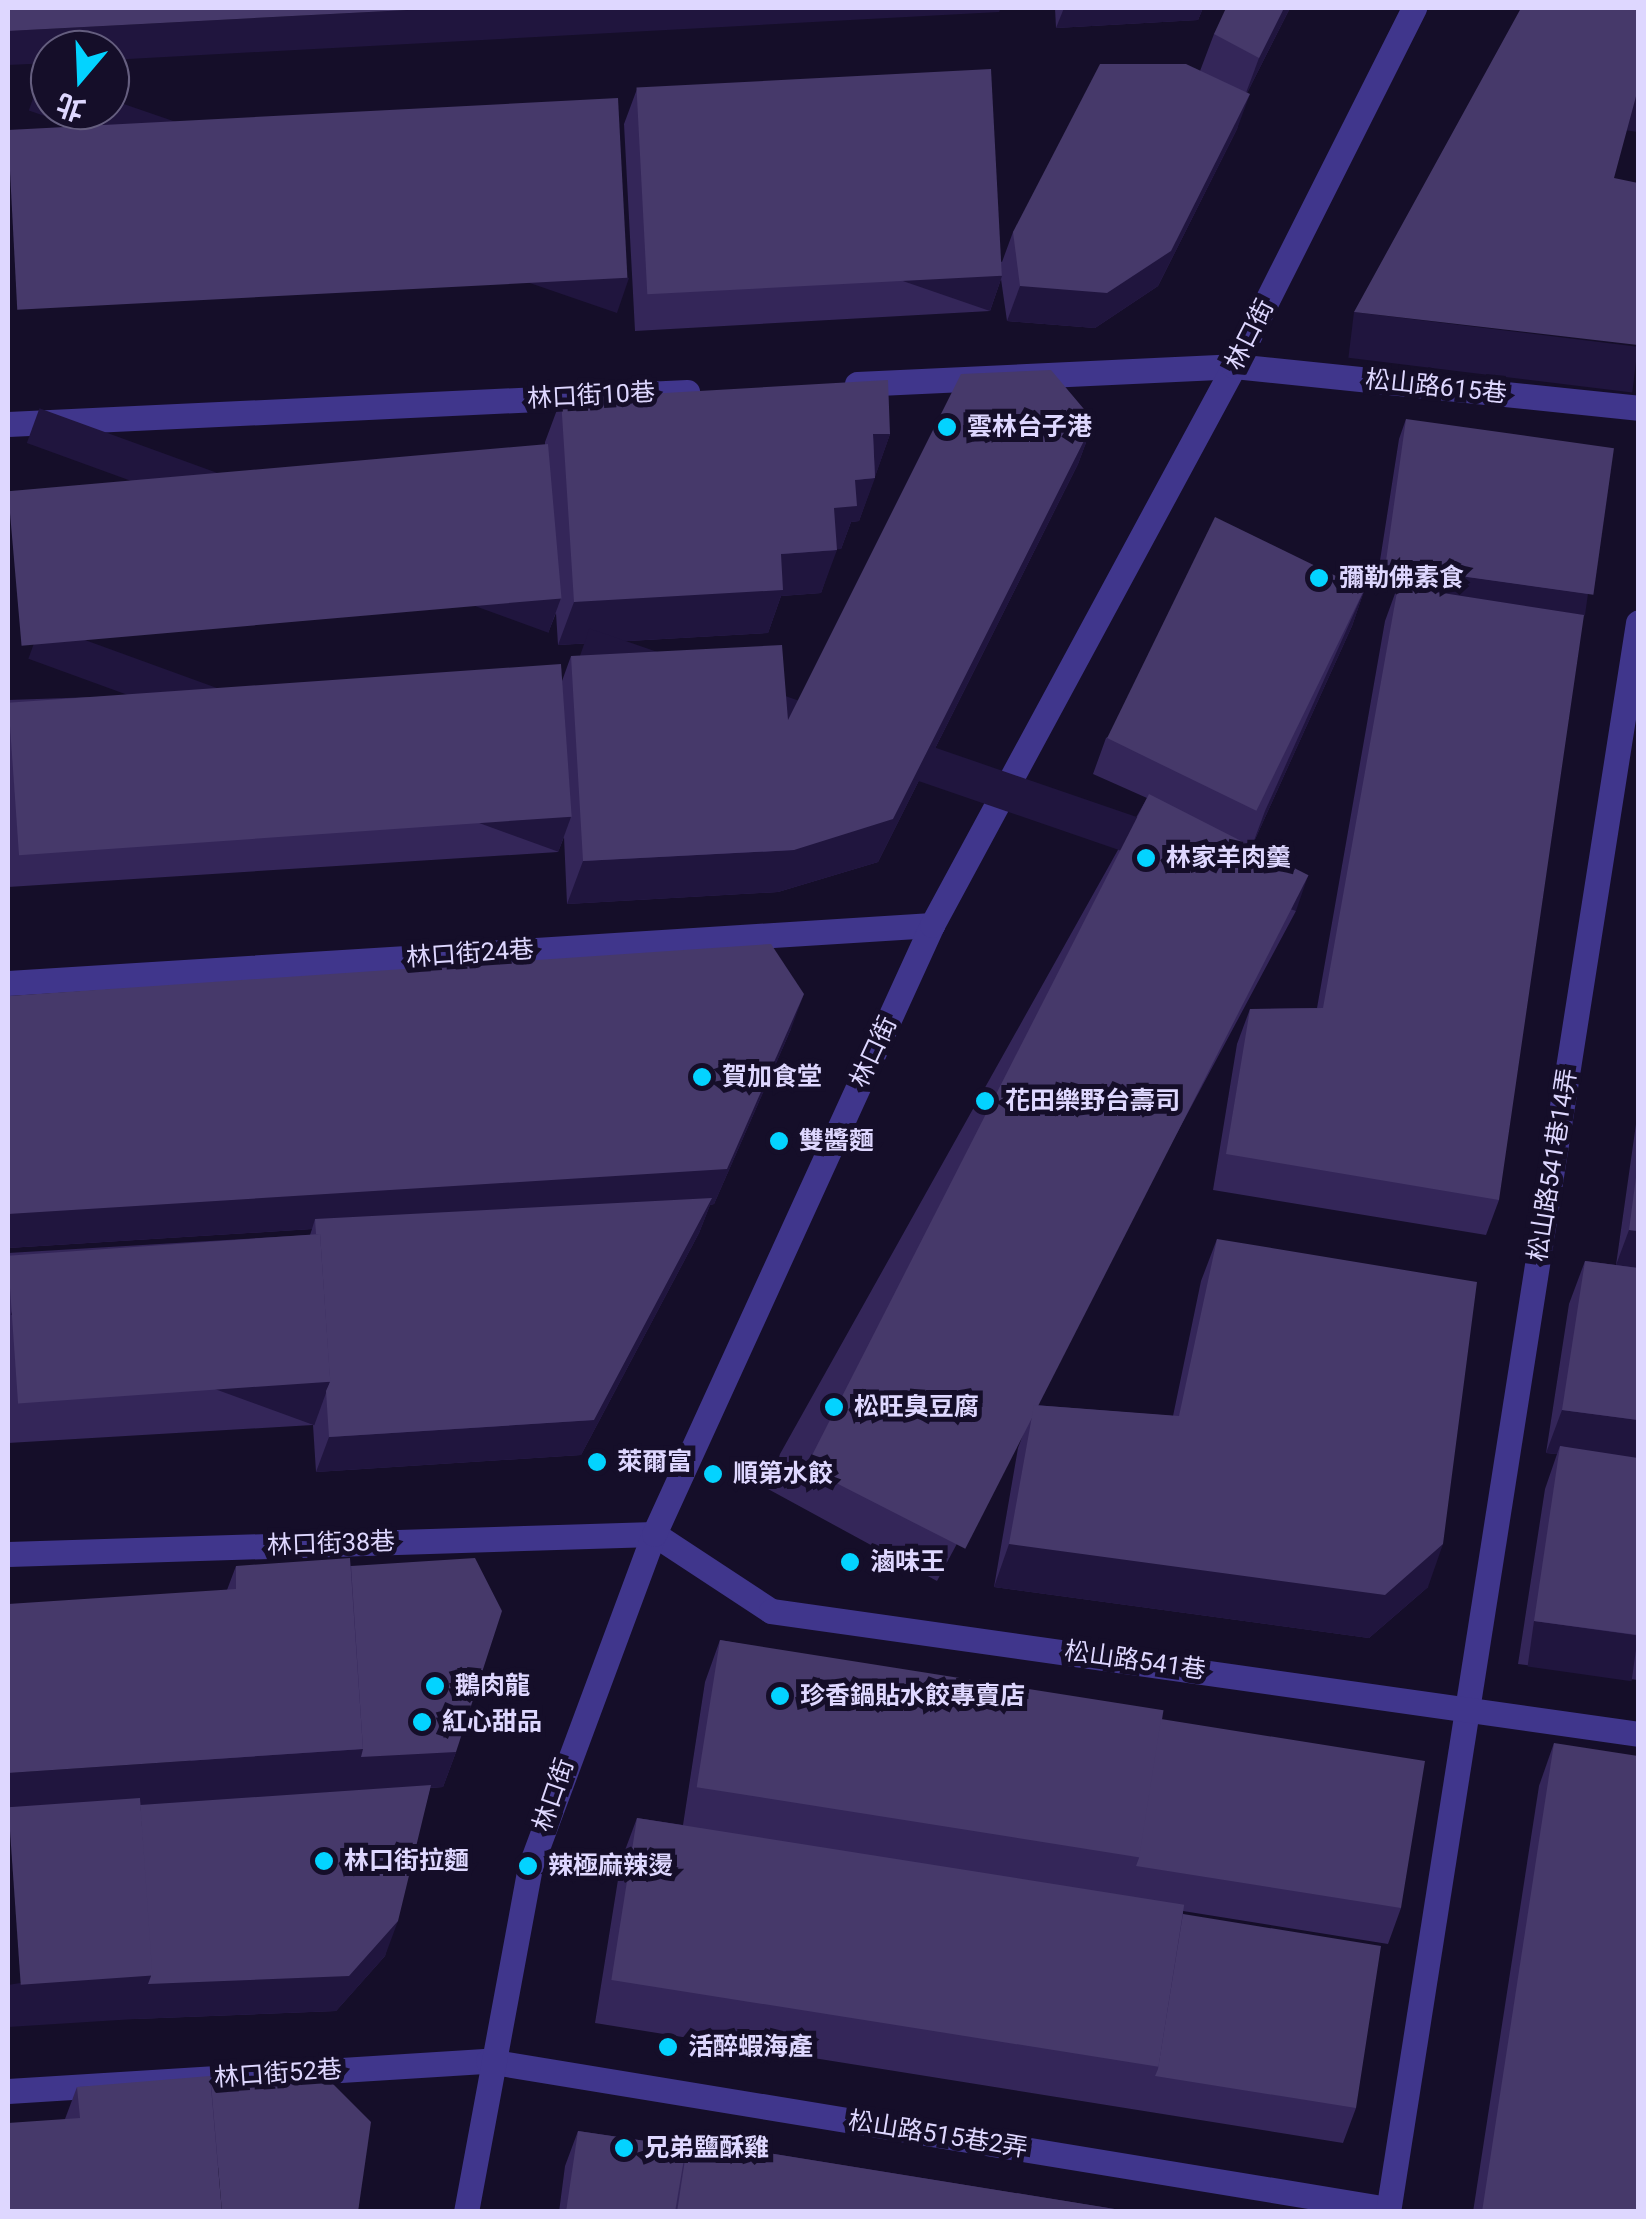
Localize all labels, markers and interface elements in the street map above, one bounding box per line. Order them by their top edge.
north arrow [30,30,130,130]
text: 北 [52,87,89,127]
street label: 林口街 [1220,295,1280,375]
street label: 松山路615巷 [1364,365,1508,409]
street label: 林口街10巷 [526,378,656,414]
place label: 雲林台子港 [967,412,1092,442]
marker: 雲林台子港 [936,416,958,438]
place label: 彌勒佛素食 [1339,563,1464,593]
marker: 彌勒佛素食 [1308,567,1330,589]
place label: 林家羊肉羹 [1166,843,1291,873]
marker: 林家羊肉羹 [1135,847,1157,869]
street label: 林口街24巷 [405,935,535,973]
street label: 林口街 [845,1012,903,1092]
place label: 賀加食堂 [722,1062,822,1092]
marker: 賀加食堂 [691,1066,713,1088]
street label: 松山路541巷14弄 [1523,1066,1583,1264]
place label: 花田樂野台壽司 [1005,1086,1180,1116]
marker: 花田樂野台壽司 [974,1090,996,1112]
place label: 雙醬麵 [799,1126,874,1156]
marker: 雙醬麵 [768,1130,790,1152]
place label: 松旺臭豆腐 [854,1392,979,1422]
marker: 松旺臭豆腐 [823,1396,845,1418]
place label: 萊爾富 [617,1447,692,1477]
marker: 萊爾富 [586,1451,608,1473]
place label: 順第水餃 [733,1459,833,1489]
marker: 順第水餃 [702,1463,724,1485]
street label: 林口街38巷 [266,1527,396,1561]
place label: 滷味王 [870,1547,945,1577]
marker: 滷味王 [839,1551,861,1573]
street label: 松山路541巷 [1063,1636,1207,1686]
place label: 鵝肉龍 [455,1671,530,1701]
marker: 鵝肉龍 [424,1675,446,1697]
place label: 珍香鍋貼水餃專賣店 [800,1681,1025,1711]
marker: 珍香鍋貼水餃專賣店 [769,1685,791,1707]
place label: 紅心甜品 [442,1707,542,1737]
marker: 紅心甜品 [411,1711,433,1733]
street label: 林口街 [528,1755,580,1835]
place label: 林口街拉麵 [344,1846,469,1876]
marker: 林口街拉麵 [313,1850,335,1872]
place label: 辣極麻辣燙 [548,1851,673,1881]
marker: 辣極麻辣燙 [517,1855,539,1877]
place label: 活醉蝦海產 [688,2032,813,2062]
marker: 活醉蝦海產 [657,2036,679,2058]
street label: 林口街52巷 [213,2055,343,2093]
street label: 松山路515巷2弄 [846,2106,1030,2164]
place label: 兄弟鹽酥雞 [644,2133,769,2163]
marker: 兄弟鹽酥雞 [613,2137,635,2159]

